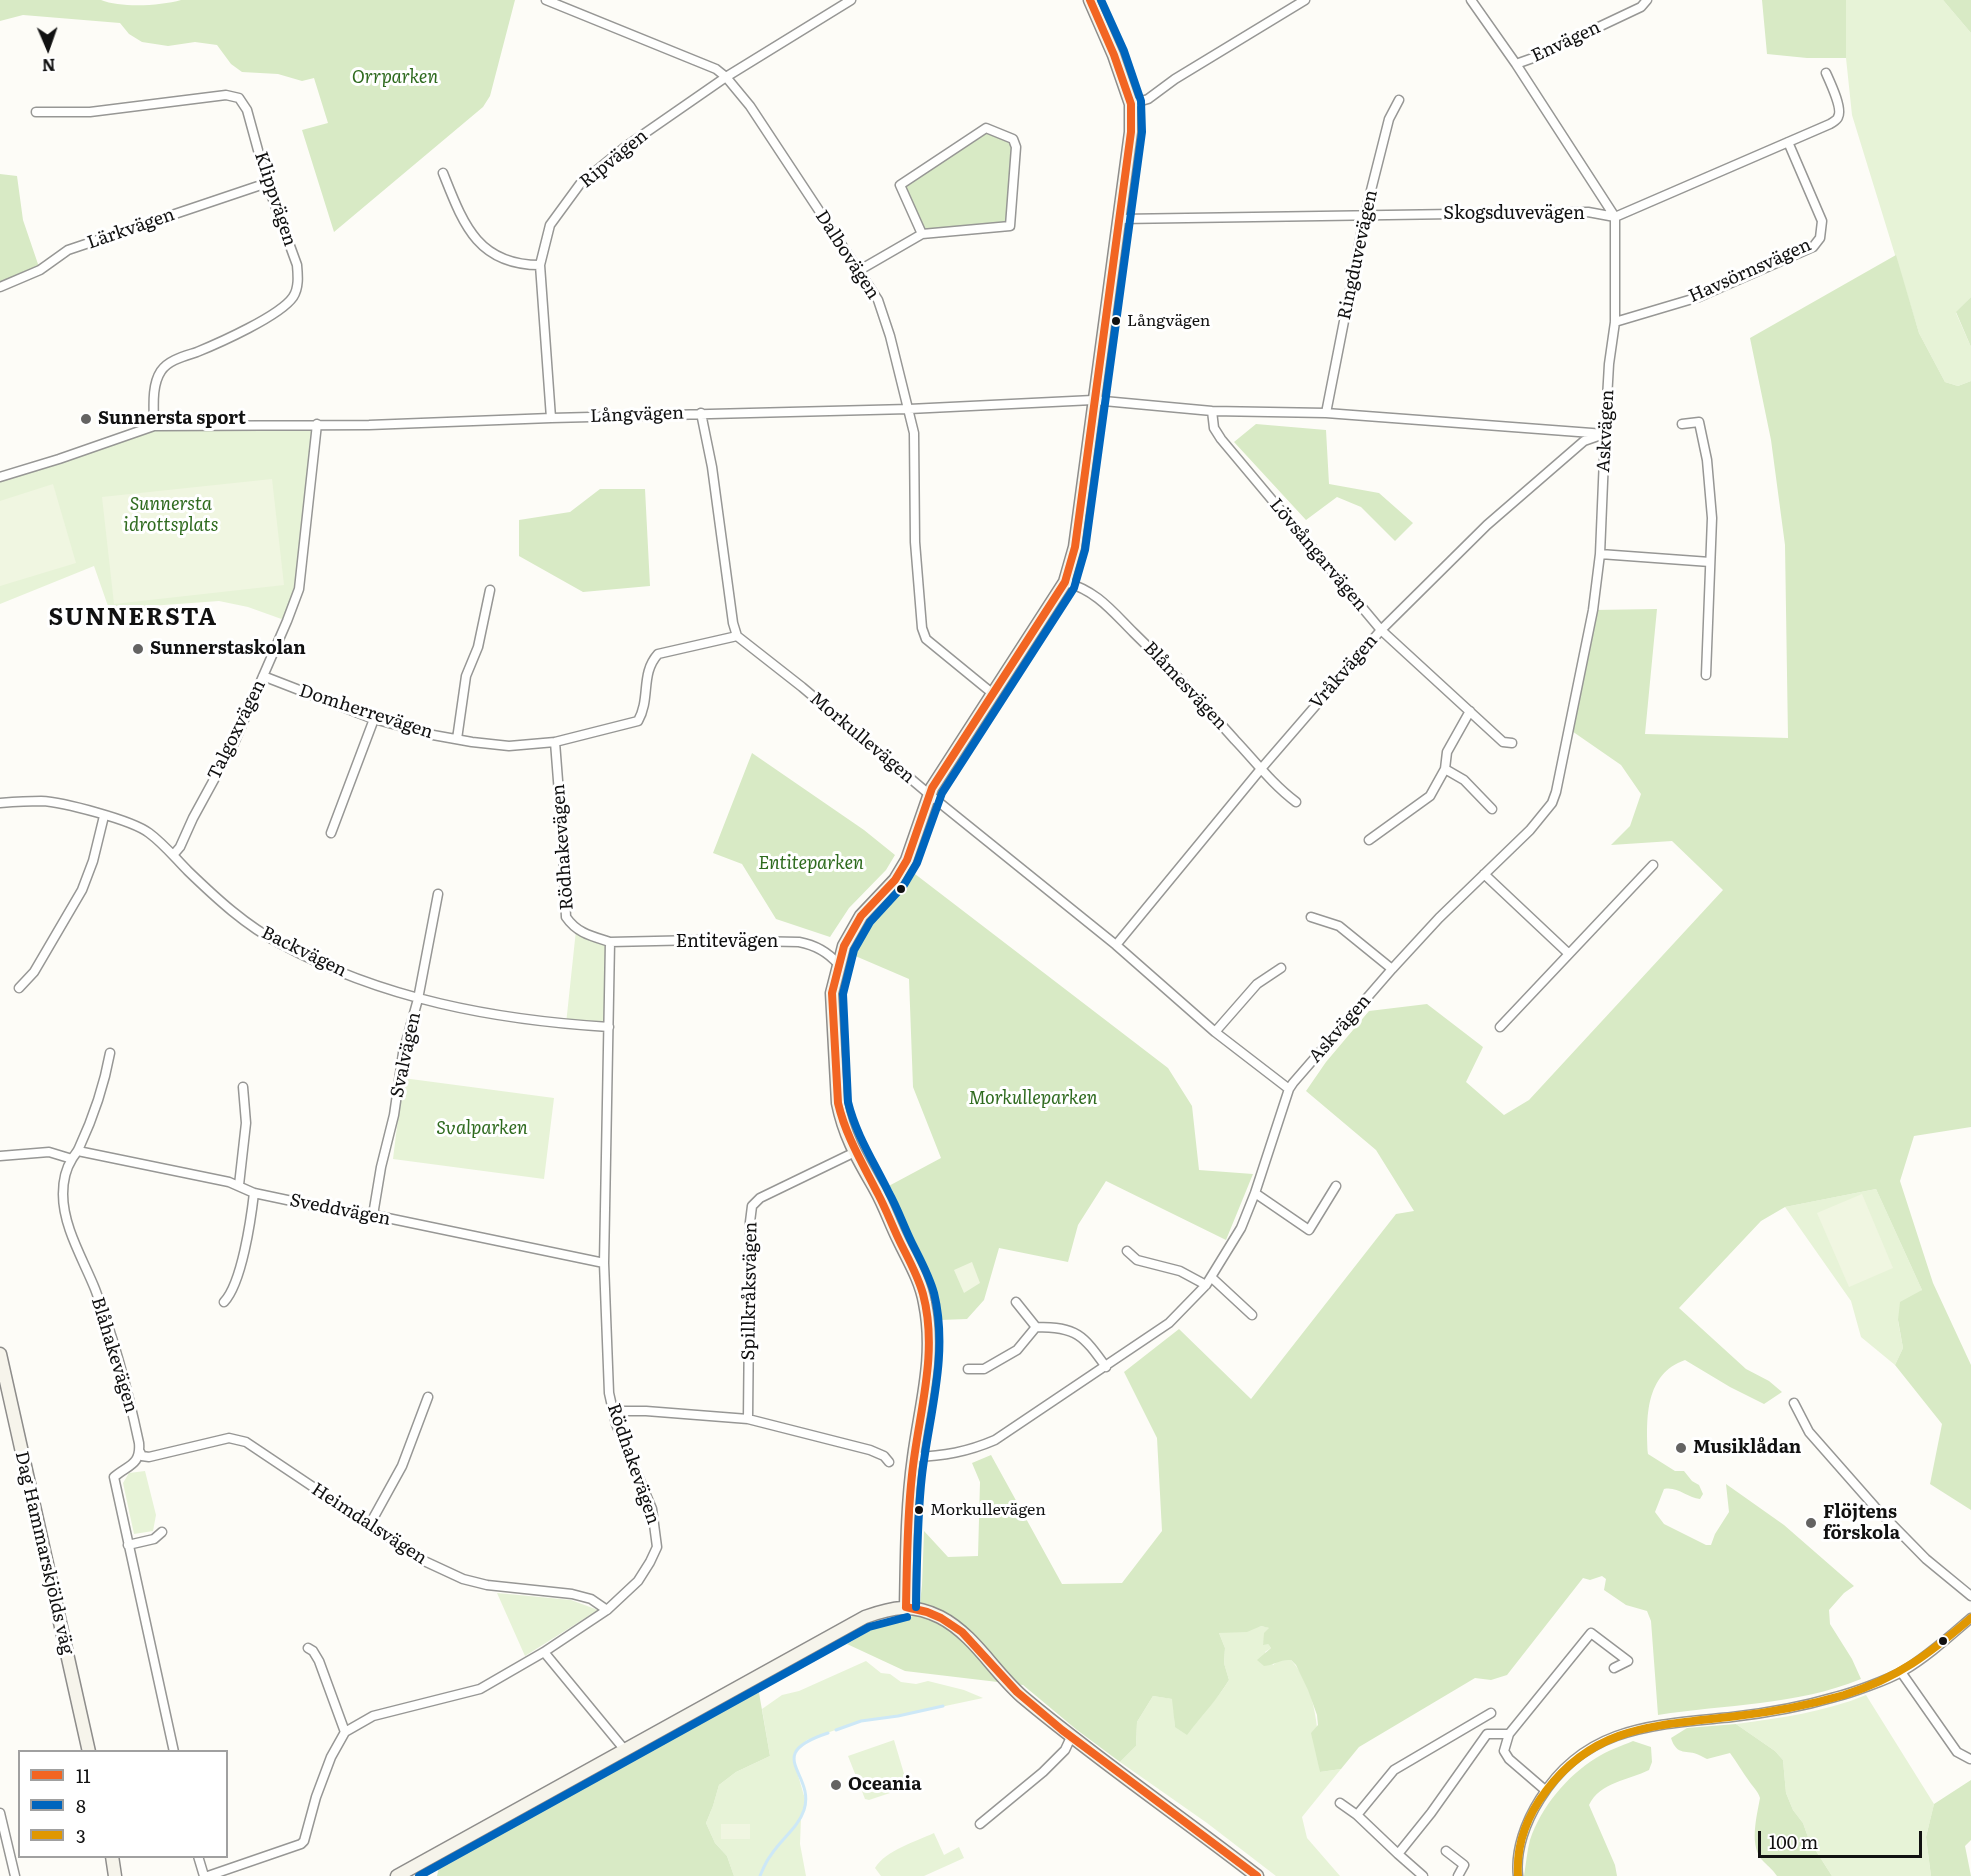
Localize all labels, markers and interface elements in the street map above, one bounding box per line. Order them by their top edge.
street label: Envägen [1528,17,1604,67]
north arrow [18,18,78,78]
text: N [41,54,56,78]
park label: Orrparken [352,67,438,89]
street label: Ripvägen [576,125,652,193]
street label: Klippvägen [250,149,300,249]
street label: Ringduvevägen [1334,188,1382,322]
street label: Skogsduvevägen [1443,203,1585,225]
street label: Lärkvägen [85,204,177,254]
street label: Dalbovägen [810,207,884,303]
street label: Havsörnsvägen [1685,234,1815,308]
place label: Långvägen [1127,311,1210,331]
marker: Långvägen [1110,315,1122,327]
street label: Askvägen [1593,389,1619,473]
street label: Långvägen [590,403,684,427]
place label: Sunnersta sport [98,408,246,430]
marker: Sunnersta sport [79,412,93,426]
park label: Sunnersta idrottsplats [124,494,218,536]
street label: Lövsångarvägen [1265,494,1371,616]
district label: SUNNERSTA [48,604,218,632]
street label: Vråkvägen [1306,630,1382,714]
street label: Blåmesvägen [1139,637,1231,735]
place label: Sunnerstaskolan [150,638,306,660]
marker: Sunnerstaskolan [131,642,145,656]
street label: Talgoxvägen [203,676,271,784]
street label: Domherrevägen [296,680,436,744]
street label: Morkullevägen [805,688,919,788]
street label: Rödhakevägen [548,783,578,911]
park label: Entiteparken [758,853,864,875]
unlabelled marker [895,883,907,895]
street label: Backvägen [258,922,350,982]
street label: Entitevägen [676,931,778,953]
street label: Askvägen [1305,991,1375,1067]
street label: Svalvägen [386,1010,426,1100]
park label: Morkulleparken [968,1088,1098,1110]
park label: Svalparken [436,1118,528,1140]
street label: Sveddvägen [288,1190,392,1230]
street label: Spillkråksvägen [738,1221,762,1361]
street label: Blåhakevägen [86,1294,142,1416]
street label: Rödhakevägen [602,1401,664,1527]
place label: Musiklådan [1693,1437,1801,1459]
marker: Musiklådan [1674,1441,1688,1455]
street label: Dag Hammarskjölds väg [10,1449,78,1657]
street label: Heimdalsvägen [307,1479,431,1569]
place label: Morkullevägen [930,1500,1046,1520]
place label: Flöjtens förskola [1823,1502,1900,1544]
marker: Morkullevägen [913,1504,925,1516]
marker: Flöjtens förskola [1804,1516,1818,1530]
unlabelled marker [1937,1635,1949,1647]
legend [18,1750,228,1858]
text: 11 [76,1762,91,1789]
place label: Oceania [848,1774,922,1796]
marker: Oceania [829,1778,843,1792]
text: 8 [76,1792,86,1819]
scale bar [1761,1819,1924,1857]
text: 3 [76,1822,86,1849]
text: 100 m [1769,1828,1818,1855]

